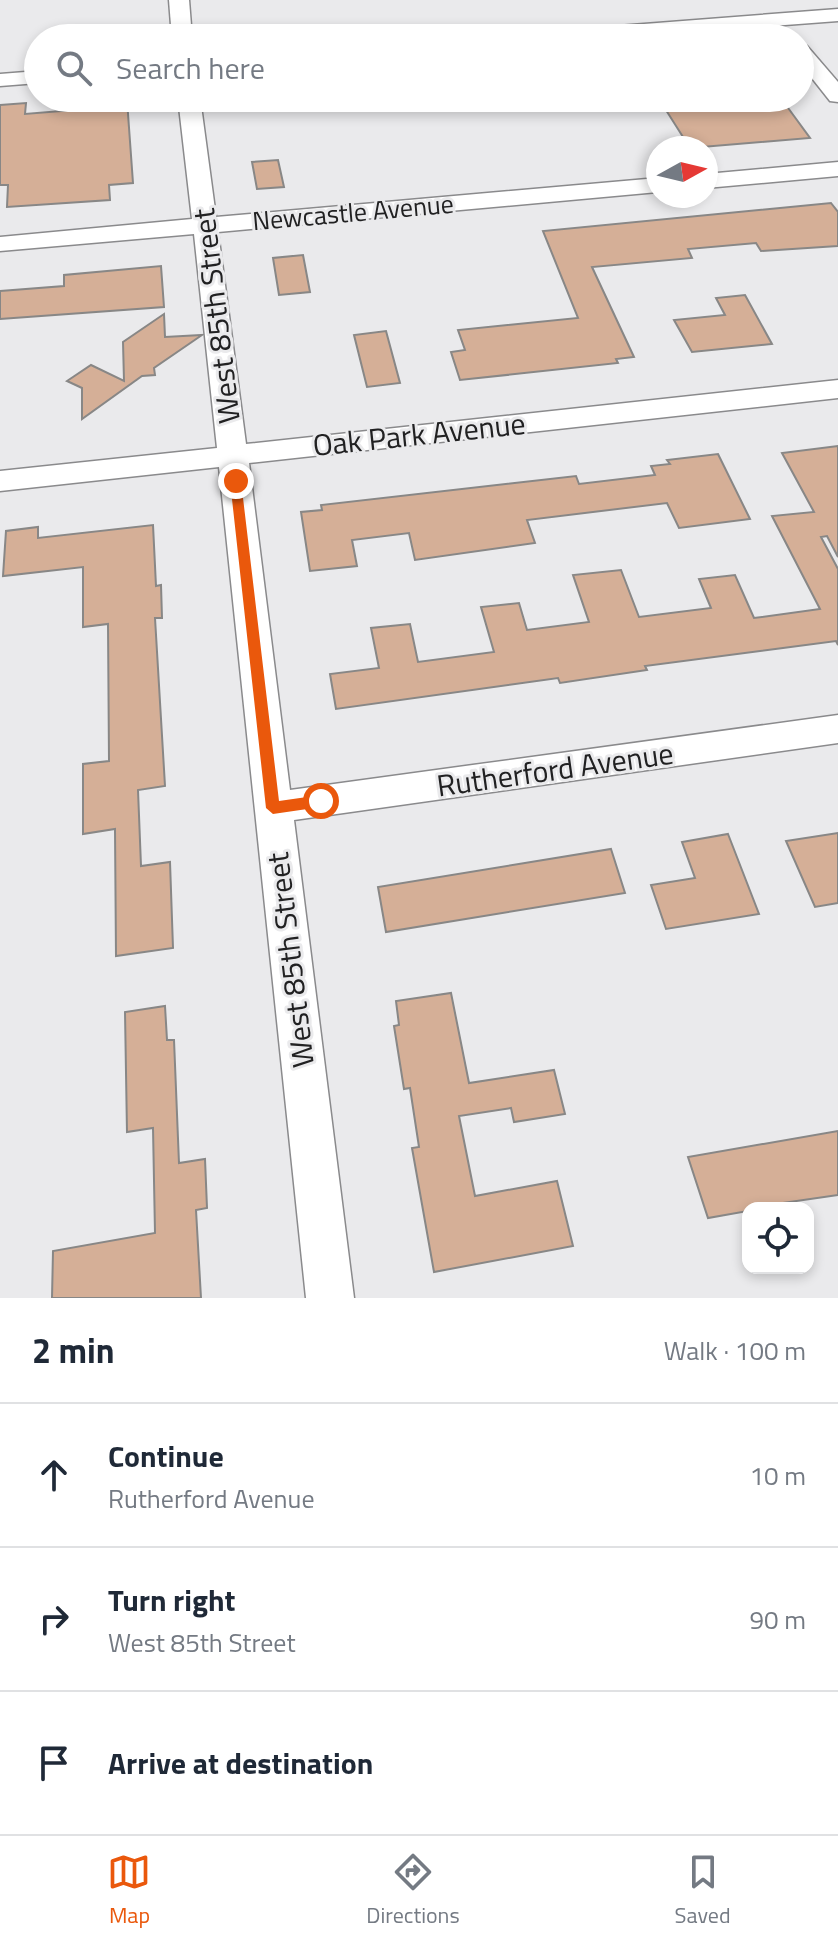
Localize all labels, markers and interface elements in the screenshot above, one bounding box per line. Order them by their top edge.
search box [24,24,814,112]
text: Search here [116,45,265,91]
icon: search [52,46,96,90]
north arrow [646,136,718,208]
street label: Newcastle Avenue [251,184,455,240]
street label: West 85th Street [180,205,252,426]
street label: Oak Park Avenue [310,400,528,468]
route end [218,463,254,499]
street label: Rutherford Avenue [434,730,676,808]
route start [303,783,339,819]
street label: West 85th Street [254,849,326,1070]
map controls [742,1202,814,1274]
button: locate [742,1202,814,1274]
text: 2 min [32,1324,115,1376]
text: Walk · 100 m [664,1331,806,1370]
text: Continue [108,1433,224,1479]
icon: ahead [32,1453,76,1497]
text: 10 m [749,1456,806,1495]
text: Rutherford Avenue [108,1479,315,1518]
text: Turn right [108,1577,236,1623]
icon: right [32,1597,76,1641]
text: 90 m [749,1600,806,1639]
text: West 85th Street [108,1623,296,1662]
text: Arrive at destination [108,1740,373,1786]
icon: arrive [32,1741,76,1785]
tab: Map [107,1850,151,1932]
tab: Directions [366,1850,460,1932]
tab: Saved [675,1850,731,1932]

